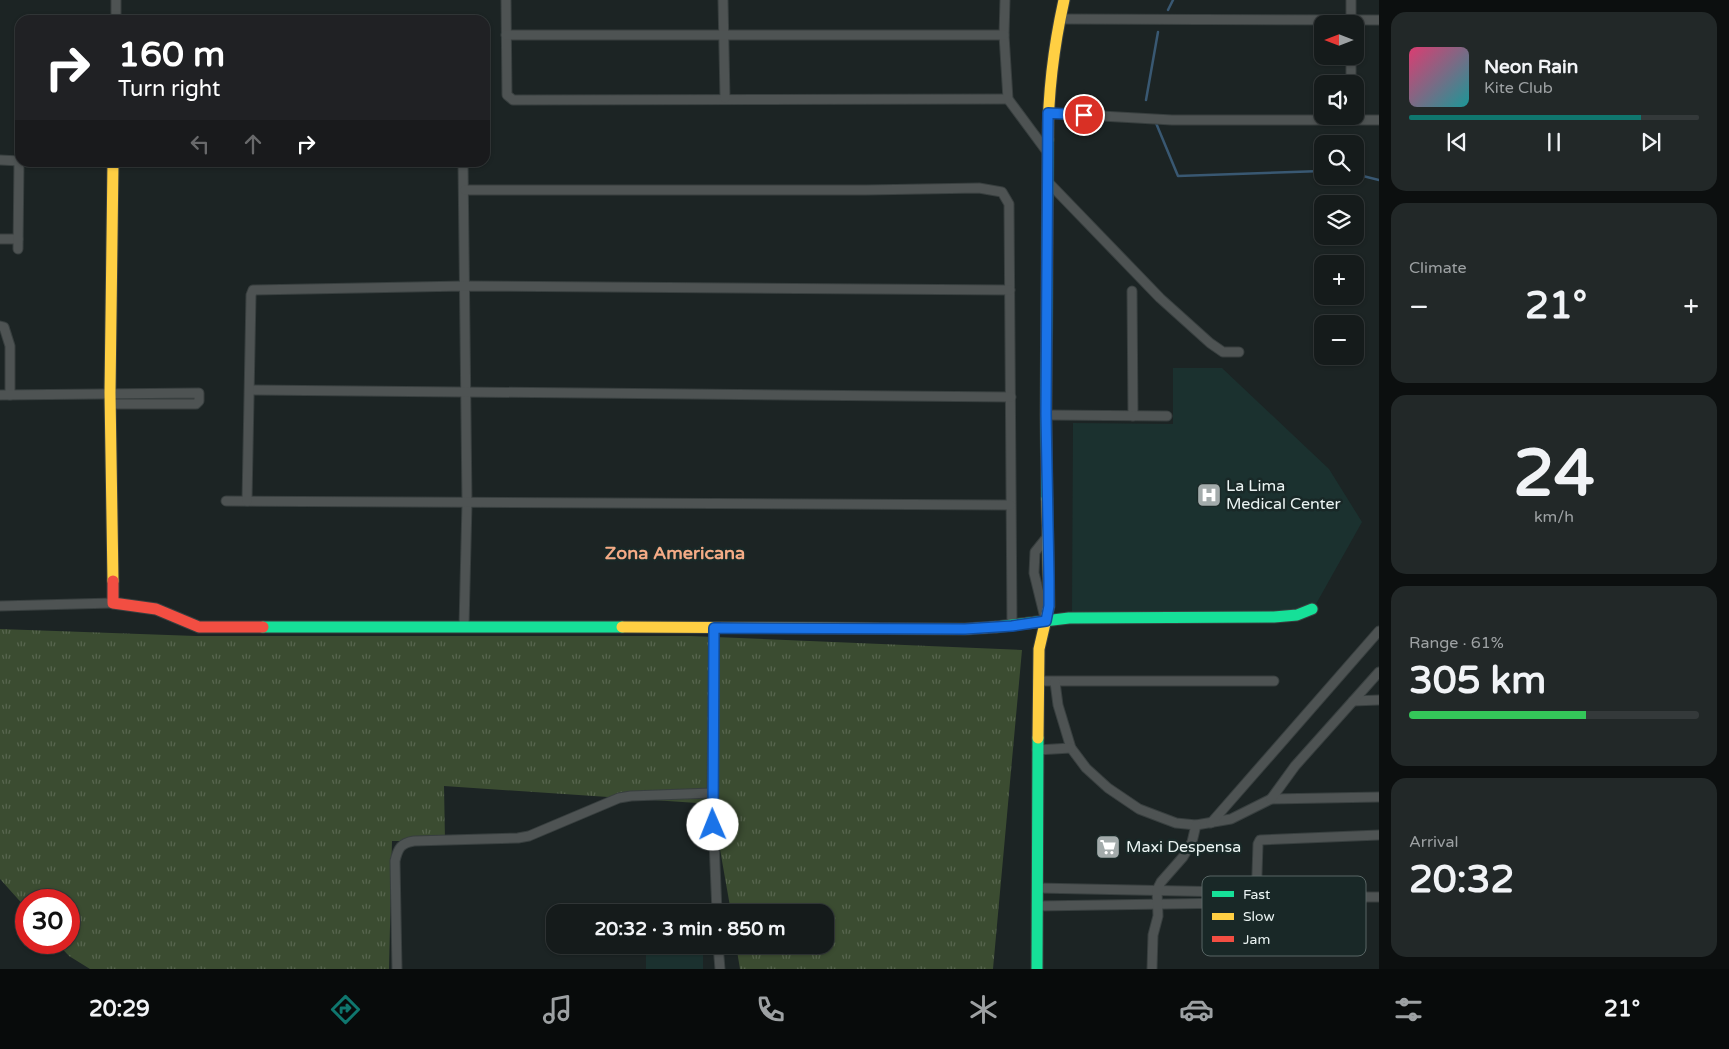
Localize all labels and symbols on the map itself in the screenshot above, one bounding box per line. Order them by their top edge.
north arrow [1314,15,1364,65]
pin [1063,94,1105,136]
place label: La Lima Medical Center [1226,476,1342,514]
hospital icon: La Lima Medical Center [1196,482,1222,508]
district label: Zona Americana [605,542,745,564]
position arrow [686,798,738,850]
supermarket icon: Maxi Despensa [1095,834,1121,860]
place label: Maxi Despensa [1126,837,1241,857]
legend [1202,876,1366,956]
text: Fast [1243,886,1271,903]
speed limit sign: 30 [15,889,80,954]
text: Slow [1243,908,1275,925]
text: Jam [1243,931,1270,948]

